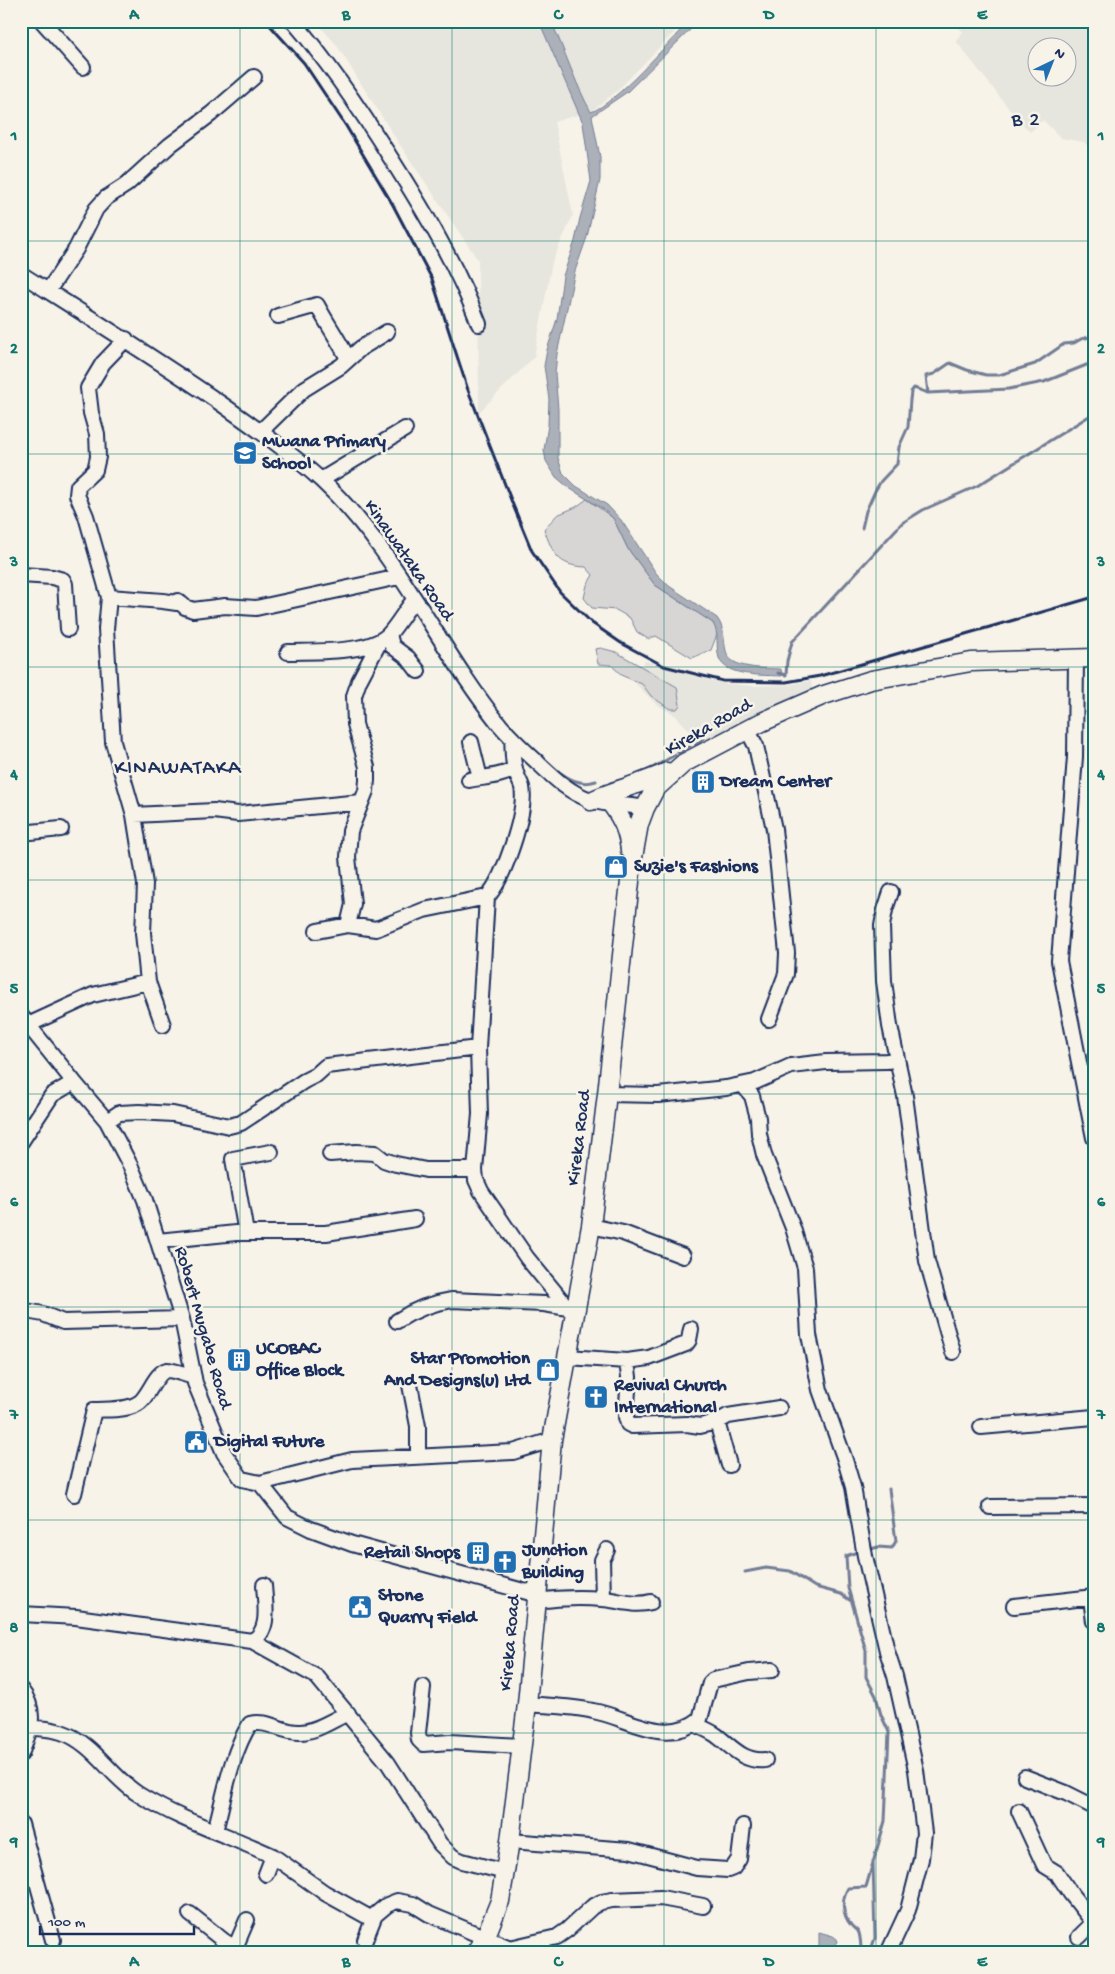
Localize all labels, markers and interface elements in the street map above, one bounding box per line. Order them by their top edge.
text: A [128,7,140,26]
text: B [341,7,351,26]
text: C [553,7,564,26]
text: D [762,7,775,26]
text: E [977,7,988,26]
north arrow [1028,38,1078,88]
text: N [1050,45,1068,64]
district label: B 2 [1010,109,1041,134]
text: 1 [10,128,17,147]
text: 1 [1097,128,1104,147]
text: 2 [10,341,18,360]
text: 2 [1097,341,1105,360]
place label: Mwana Primary School [262,431,387,476]
school or university icon: Mwana Primary School [232,440,258,466]
street label: Kinawataka Road [358,496,459,628]
text: 3 [9,554,18,573]
text: 3 [1096,554,1105,573]
street label: Kireka Road [662,693,758,762]
district label: KINAWATAKA [114,757,242,782]
text: 4 [9,767,18,786]
text: 4 [1096,767,1105,786]
building icon: Dream Center [690,769,716,795]
place label: Dream Center [718,771,833,794]
shop icon: Suzie's Fashions [603,854,629,880]
place label: Suzie's Fashions [634,856,759,879]
text: 5 [10,981,19,1000]
text: 5 [1097,981,1106,1000]
street label: Kireka Road [563,1087,597,1187]
text: 6 [10,1194,19,1213]
text: 6 [1097,1194,1106,1213]
street label: Robert Mugabe Road [168,1244,237,1414]
place label: UCOBAC Office Block [256,1338,345,1383]
building icon: UCOBAC Office Block [226,1347,252,1373]
place label: Star Promotion And Designs(u) Ltd [383,1348,532,1393]
shop icon: Star Promotion And Designs(u) Ltd [535,1357,561,1383]
place label: Revival Church International [613,1375,727,1420]
church icon: Revival Church International [583,1384,609,1410]
text: 7 [9,1407,19,1426]
text: 7 [1096,1407,1106,1426]
public building icon: Digital Future [183,1429,209,1455]
place label: Digital Future [212,1431,325,1454]
building icon: Retail Shops [465,1540,491,1566]
place label: Junction Building [521,1540,588,1585]
place label: Retail Shops [363,1542,461,1565]
church icon: Junction Building [492,1549,518,1575]
place label: Stone Quarry Field [378,1585,478,1630]
street label: Kireka Road [495,1592,527,1692]
public building icon: Stone Quarry Field [347,1594,373,1620]
text: 8 [10,1620,19,1639]
text: 8 [1097,1620,1106,1639]
text: 9 [9,1834,18,1853]
text: 9 [1096,1834,1105,1853]
scale bar [40,1904,194,1936]
text: 100 m [47,1914,86,1932]
text: A [128,1954,140,1973]
text: B [341,1954,351,1973]
text: C [553,1954,564,1973]
text: D [762,1954,775,1973]
text: E [977,1954,988,1973]

